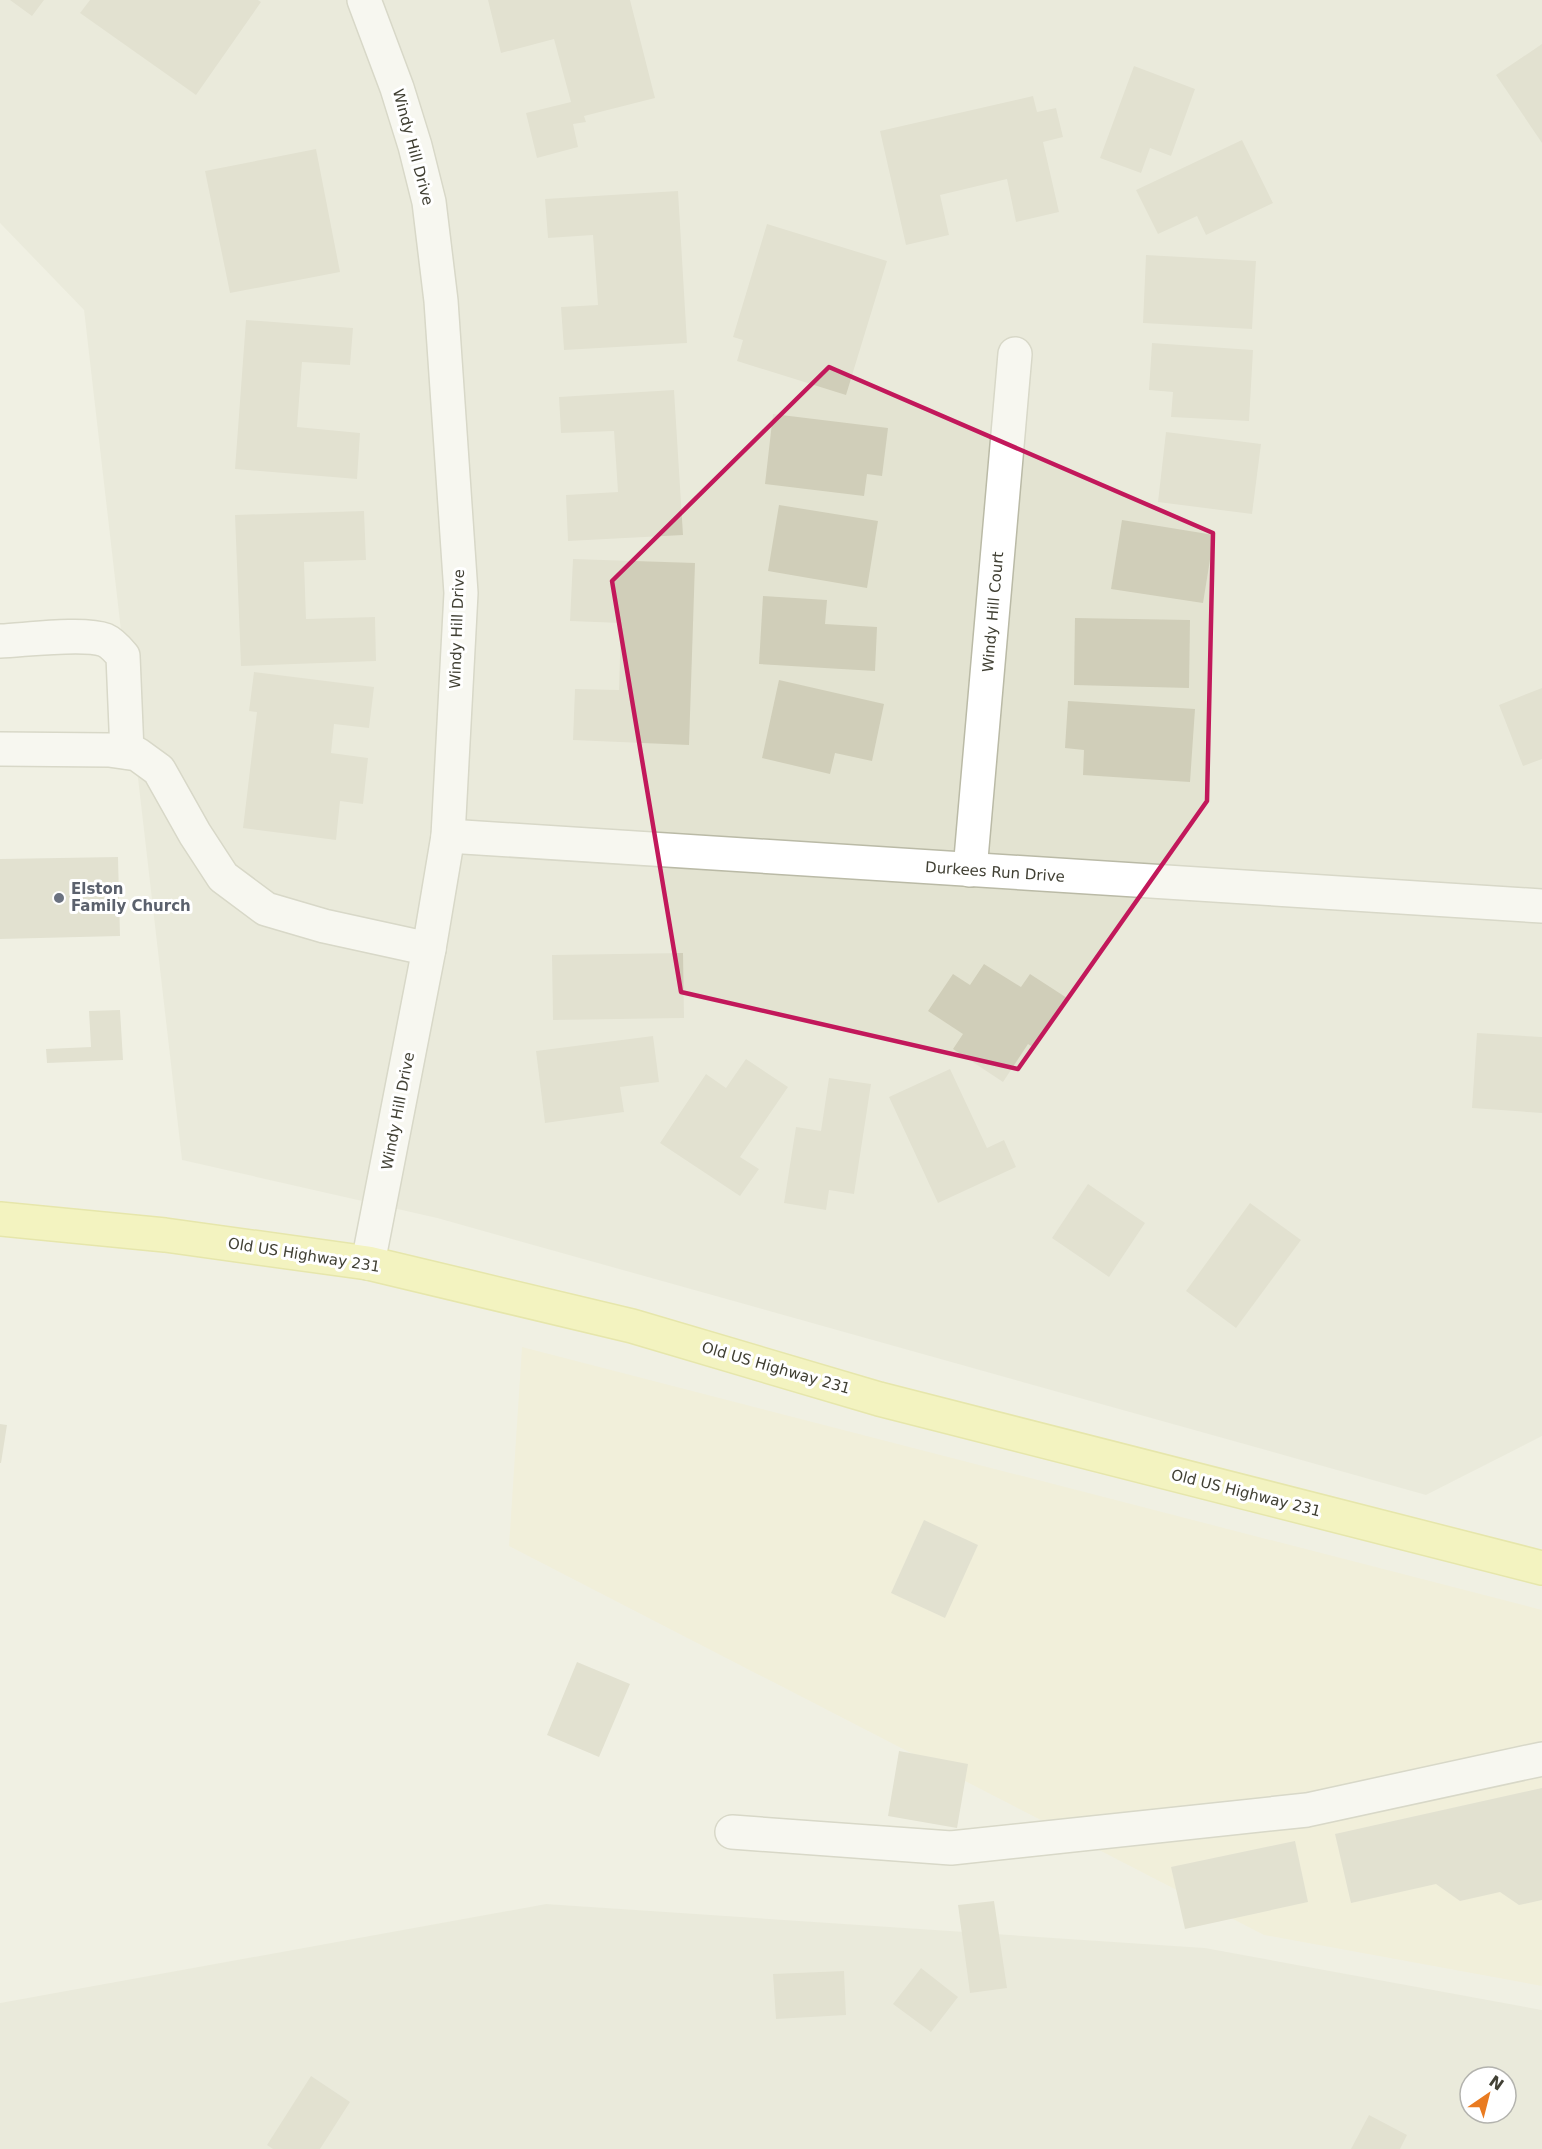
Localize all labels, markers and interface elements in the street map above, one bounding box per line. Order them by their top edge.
street label: Windy Hill Drive [389,87,437,207]
street label: Windy Hill Court [979,551,1007,673]
street label: Windy Hill Drive [446,569,468,689]
street label: Durkees Run Drive [925,858,1065,886]
place label: Elston Family Church [71,880,191,915]
marker: Elston Family Church [52,891,66,905]
street label: Windy Hill Drive [378,1050,418,1172]
street label: Old US Highway 231 [227,1234,381,1276]
street label: Old US Highway 231 [700,1338,852,1398]
street label: Old US Highway 231 [1169,1466,1323,1520]
north arrow [1458,2065,1518,2125]
text: N [1485,2072,1507,2095]

